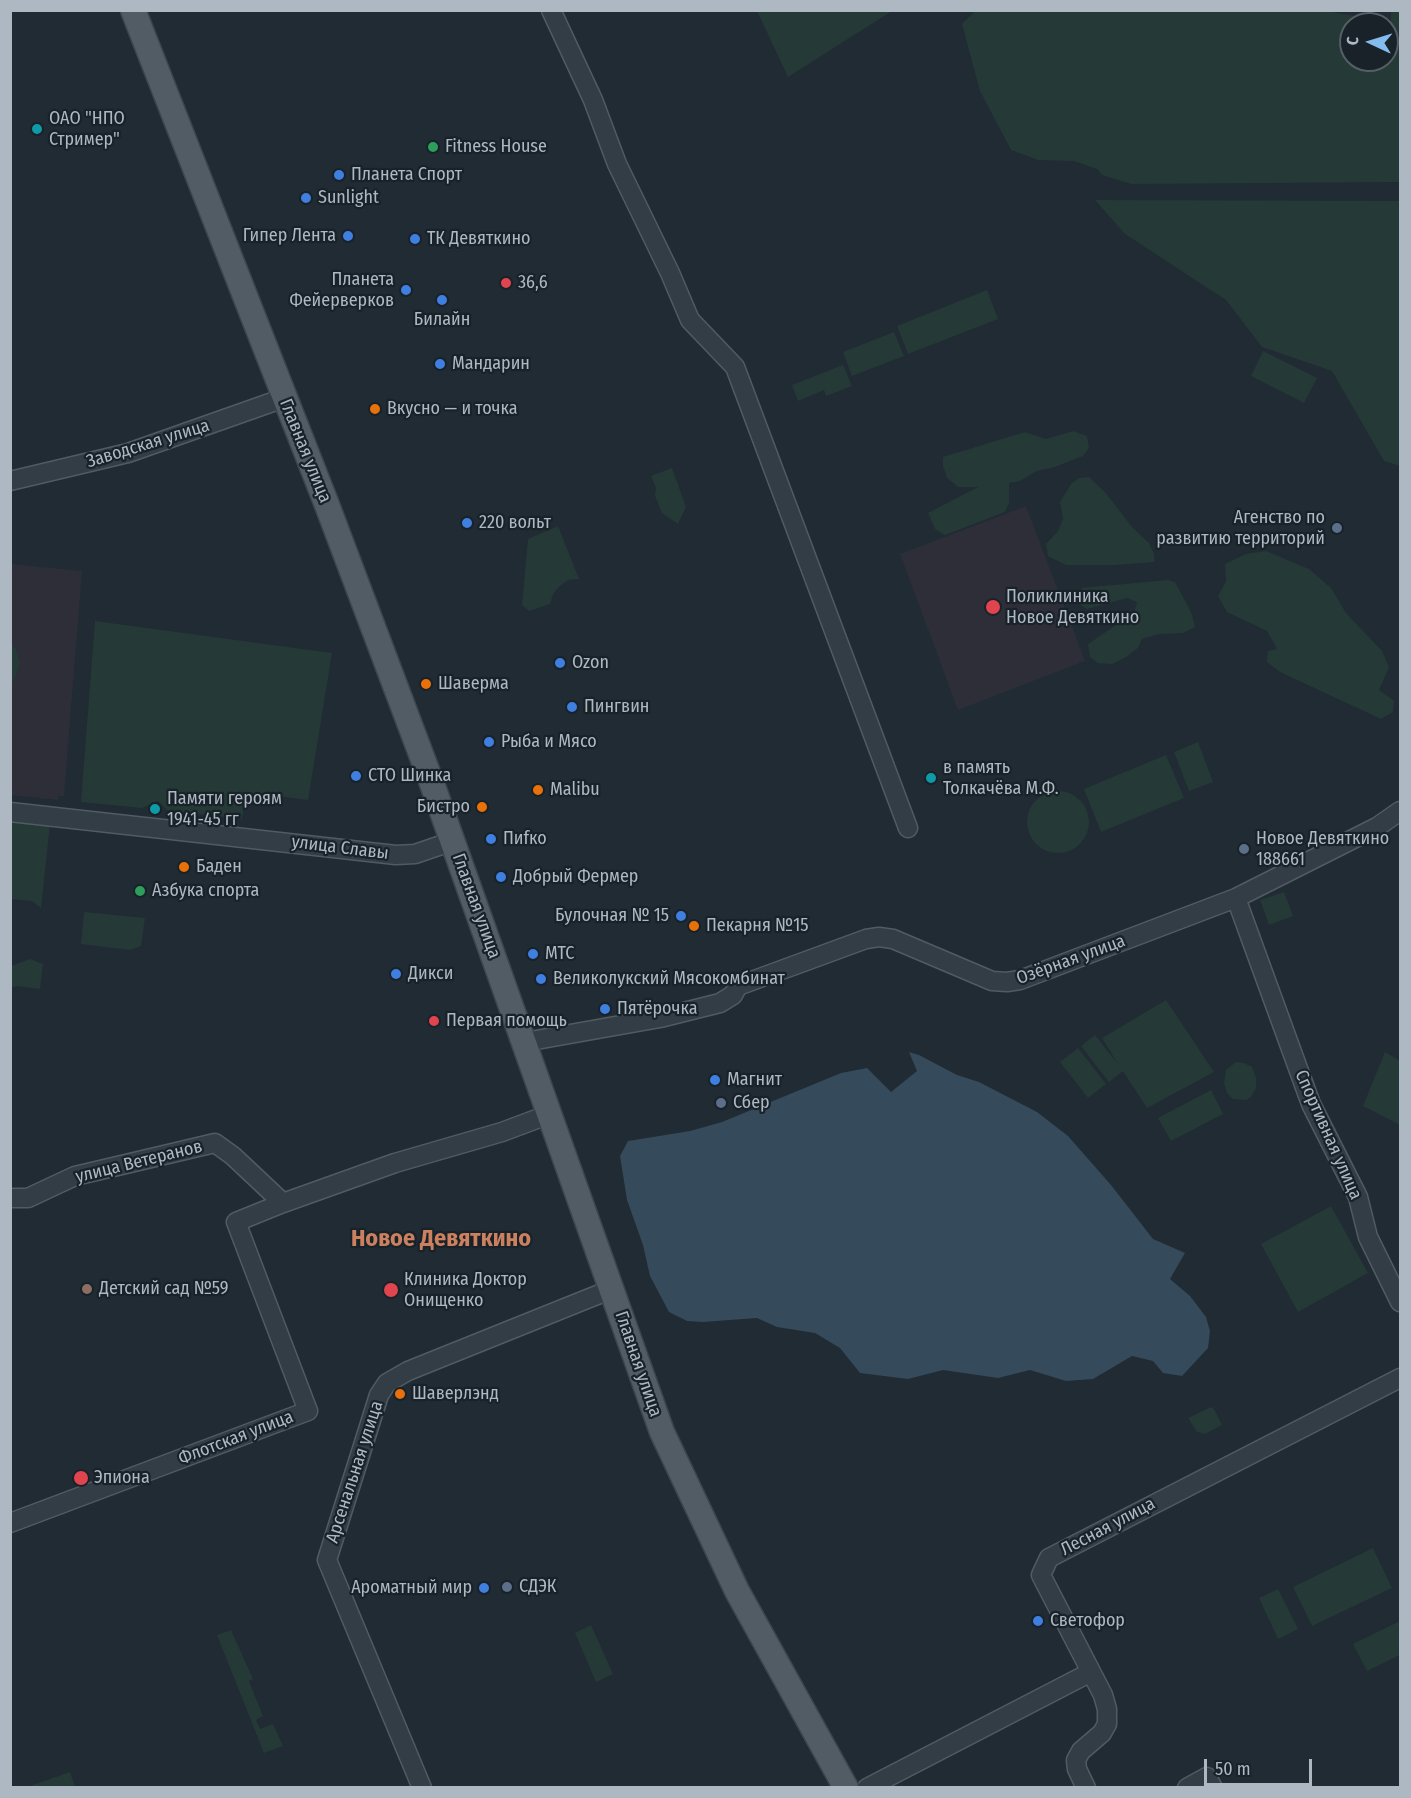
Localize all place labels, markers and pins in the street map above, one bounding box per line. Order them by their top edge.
place label: ОАО "НПО Стример" [49,108,125,150]
marker: ОАО "НПО Стример" [30,122,44,136]
place label: Fitness House [445,136,547,158]
marker: Fitness House [426,140,440,154]
place label: Планета Спорт [351,164,462,186]
marker: Планета Спорт [332,168,346,182]
place label: Sunlight [318,187,379,209]
marker: Sunlight [299,191,313,205]
place label: Гипер Лента [243,225,336,247]
place label: ТК Девяткино [427,228,530,250]
marker: Гипер Лента [341,229,355,243]
marker: ТК Девяткино [408,232,422,246]
place label: Планета Фейерверков [289,269,394,312]
place label: 36,6 [518,272,548,294]
marker: 36,6 [499,276,513,290]
marker: Планета Фейерверков [399,283,413,297]
marker: Билайн [435,293,449,307]
place label: Билайн [414,309,470,331]
place label: Мандарин [452,353,530,375]
marker: Мандарин [433,357,447,371]
place label: Вкусно — и точка [387,398,517,420]
marker: Вкусно — и точка [368,402,382,416]
place label: Агенство по развитию территорий [1156,507,1325,550]
place label: 220 вольт [479,512,551,534]
marker: 220 вольт [460,516,474,530]
marker: Агенство по развитию территорий [1330,521,1344,535]
place label: Поликлиника Новое Девяткино [1006,586,1139,628]
marker: Поликлиника Новое Девяткино [984,598,1002,616]
place label: Ozon [572,652,609,674]
marker: Ozon [553,656,567,670]
place label: Шаверма [438,673,509,695]
marker: Шаверма [419,677,433,691]
place label: Пингвин [584,696,649,718]
marker: Пингвин [565,700,579,714]
place label: Рыба и Мясо [501,731,597,753]
marker: Рыба и Мясо [482,735,496,749]
place label: в память Толкачёва М.Ф. [943,757,1059,800]
place label: СТО Шинка [368,765,451,787]
marker: СТО Шинка [349,769,363,783]
marker: в память Толкачёва М.Ф. [924,771,938,785]
place label: Malibu [550,779,600,801]
marker: Malibu [531,783,545,797]
place label: Памяти героям 1941-45 гг [167,788,282,830]
place label: Бистро [417,796,470,818]
marker: Бистро [475,800,489,814]
marker: Памяти героям 1941-45 гг [148,802,162,816]
place label: Пиfко [503,828,547,850]
place label: Новое Девяткино 188661 [1256,828,1389,870]
marker: Пиfко [484,832,498,846]
marker: Новое Девяткино 188661 [1237,842,1251,856]
place label: Баден [196,856,242,878]
marker: Баден [177,860,191,874]
place label: Добрый Фермер [513,866,638,888]
marker: Добрый Фермер [494,870,508,884]
place label: Азбука спорта [152,880,259,902]
marker: Азбука спорта [133,884,147,898]
place label: Булочная № 15 [555,905,669,927]
marker: Булочная № 15 [674,909,688,923]
place label: Пекарня №15 [706,915,808,937]
marker: Пекарня №15 [687,919,701,933]
place label: МТС [545,943,574,965]
marker: МТС [526,947,540,961]
place label: Дикси [408,963,453,985]
marker: Дикси [389,967,403,981]
place label: Великолукский Мясокомбинат [553,968,785,990]
marker: Великолукский Мясокомбинат [534,972,548,986]
place label: Пятёрочка [617,998,697,1020]
marker: Пятёрочка [598,1002,612,1016]
place label: Первая помощь [446,1010,567,1032]
marker: Первая помощь [427,1014,441,1028]
place label: Магнит [727,1069,782,1091]
marker: Магнит [708,1073,722,1087]
place label: Сбер [733,1092,770,1114]
marker: Сбер [714,1096,728,1110]
place label: Клиника Доктор Онищенко [404,1269,527,1312]
place label: Детский сад №59 [99,1278,229,1300]
marker: Клиника Доктор Онищенко [382,1281,400,1299]
marker: Детский сад №59 [80,1282,94,1296]
place label: Шаверлэнд [412,1383,499,1405]
marker: Шаверлэнд [393,1387,407,1401]
place label: Эпиона [94,1467,150,1489]
marker: Эпиона [72,1469,90,1487]
place label: СДЭК [519,1576,556,1598]
place label: Ароматный мир [351,1577,472,1599]
marker: СДЭК [500,1580,514,1594]
marker: Ароматный мир [477,1581,491,1595]
place label: Светофор [1050,1610,1125,1632]
marker: Светофор [1031,1614,1045,1628]

